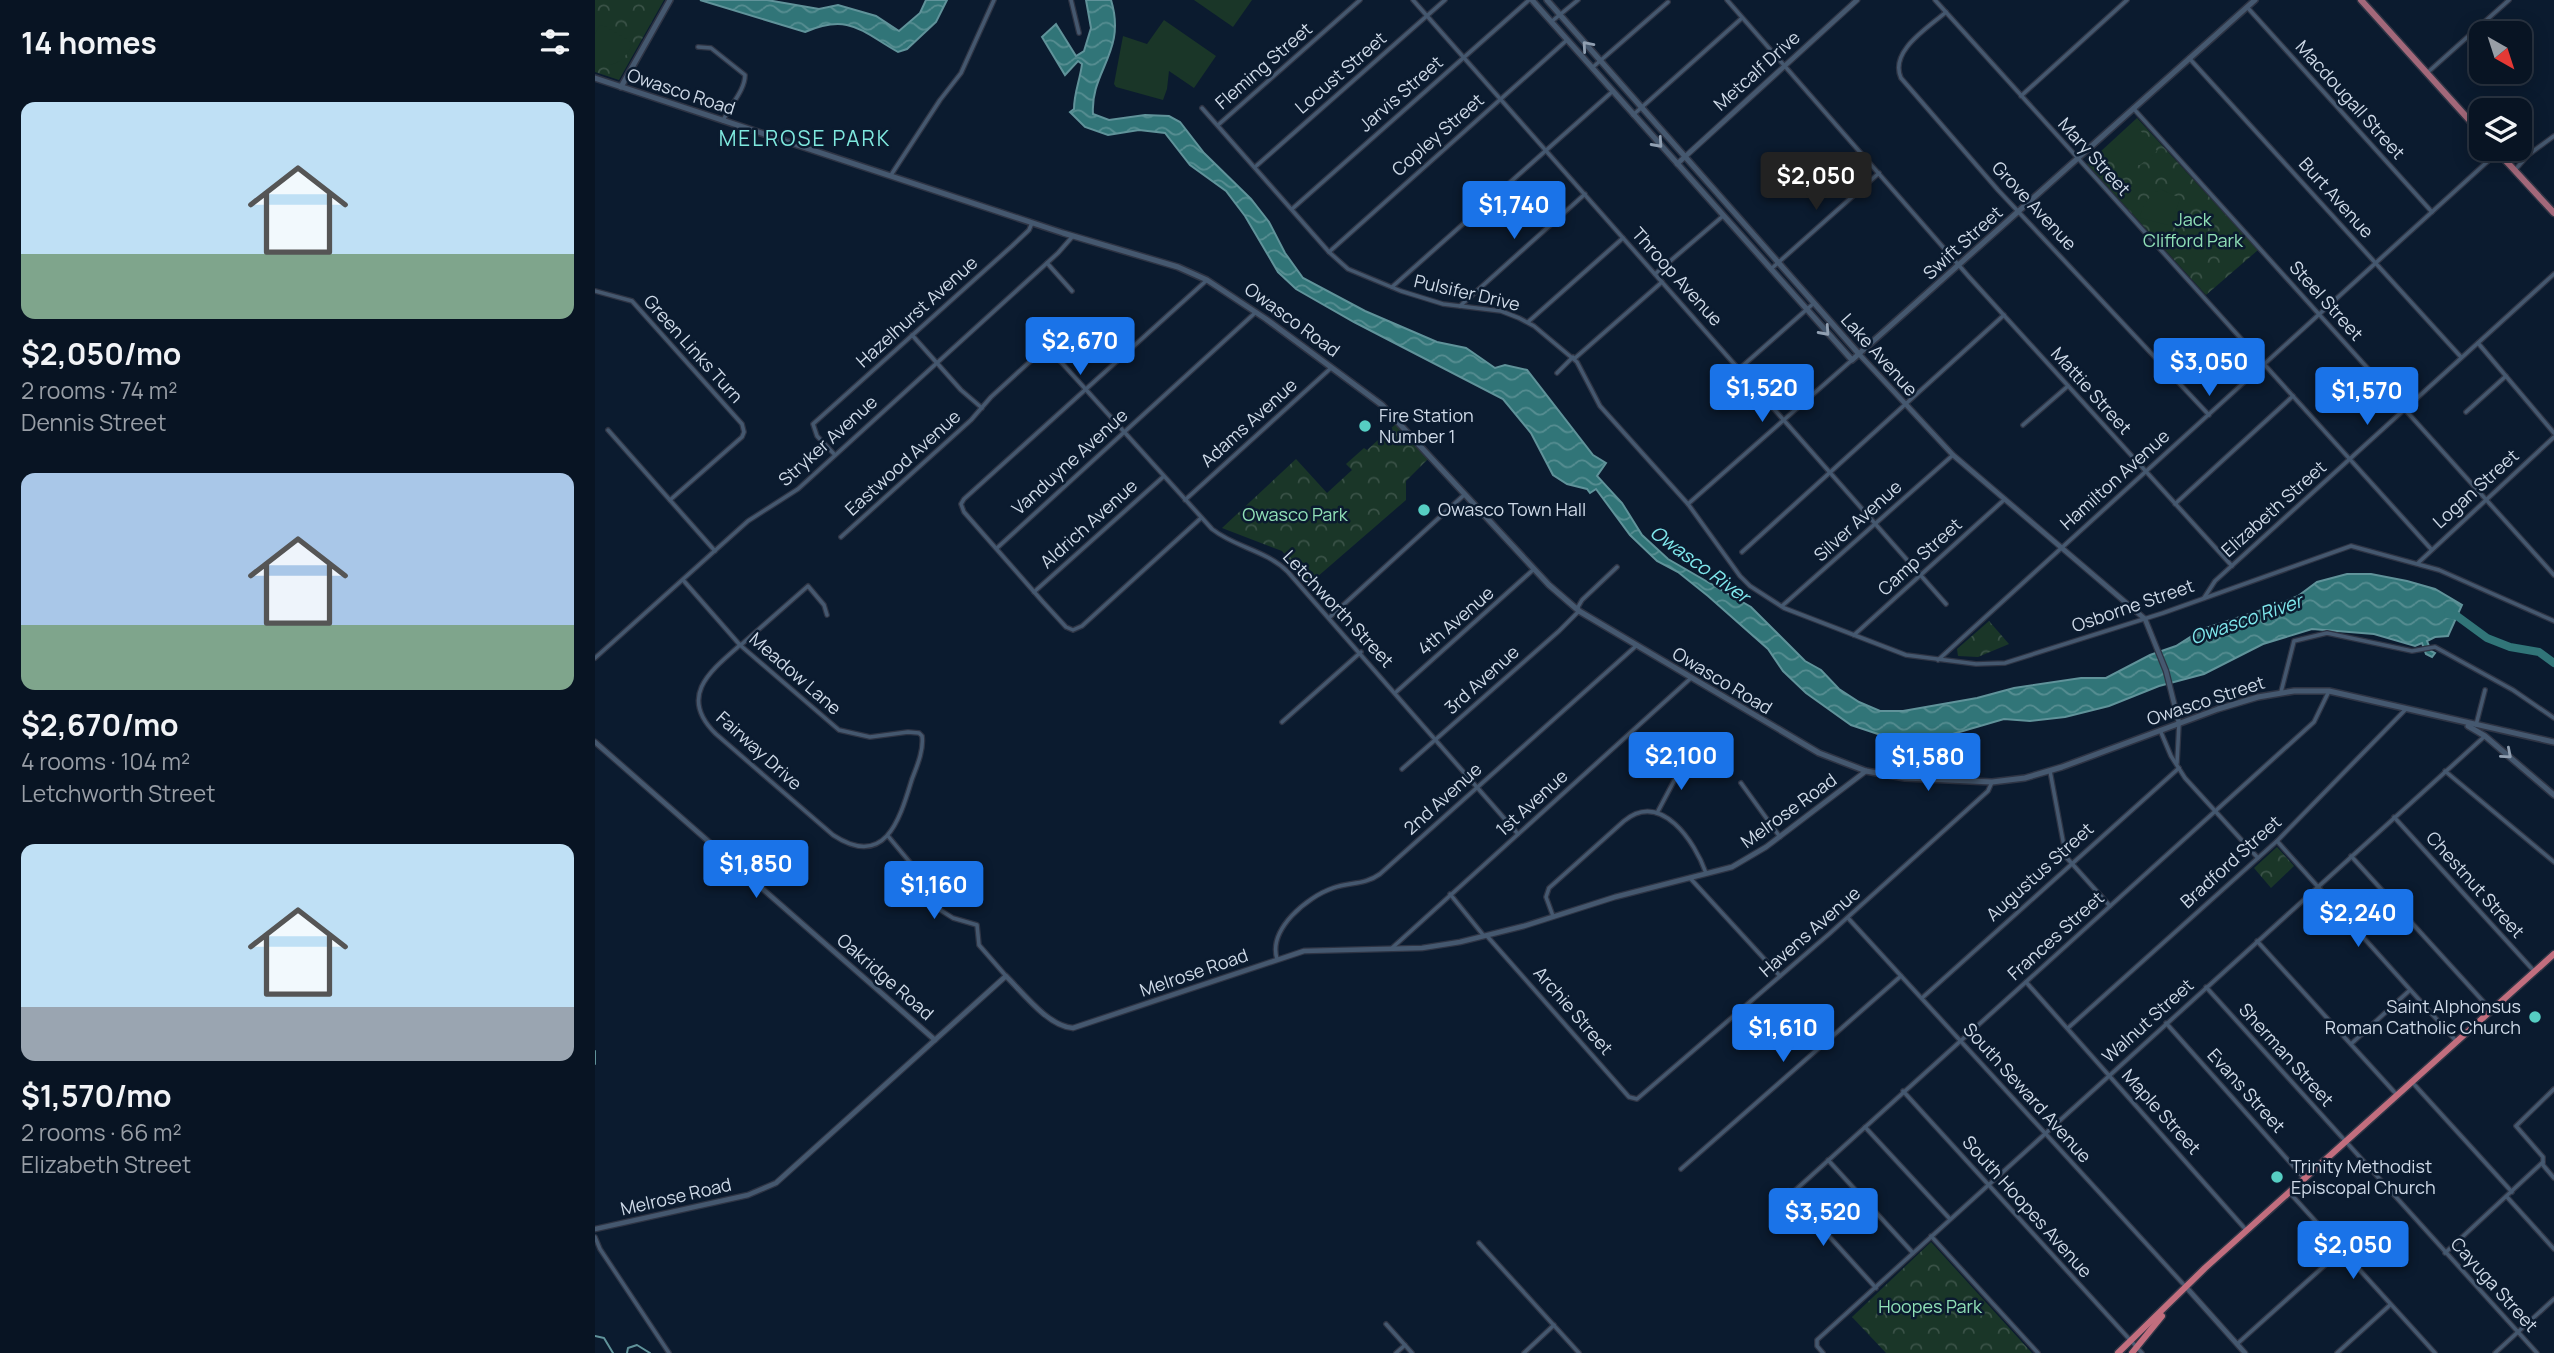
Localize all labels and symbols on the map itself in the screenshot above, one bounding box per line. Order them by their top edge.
street label: Fleming Street [1210,17,1317,114]
north arrow [2469,21,2532,84]
street label: Metcalf Drive [1708,25,1805,116]
street label: Locust Street [1290,26,1391,119]
street label: Macdougall Street [2291,35,2411,164]
one-way arrow [1583,41,1595,54]
street label: Jarvis Street [1353,50,1448,136]
street label: Owasco Road [624,62,738,120]
street label: Copley Street [1386,88,1489,181]
street label: Mary Street [2053,112,2136,201]
district label: MELROSE PARK [719,124,891,152]
one-way arrow [1650,135,1662,148]
pin: $2,050 [1759,152,1873,212]
street label: Burt Avenue [2294,152,2379,243]
street label: Grove Avenue [1987,156,2082,255]
pin: $1,740 [1457,182,1571,241]
street label: Swift Street [1917,200,2007,284]
park label: Jack Clifford Park [2143,207,2244,252]
street label: Throop Avenue [1627,222,1728,331]
street label: Hazelhurst Avenue [851,250,982,372]
street label: Steel Street [2284,255,2369,345]
street label: Pulsifer Drive [1412,268,1523,316]
street label: Owasco Road [1240,276,1345,362]
street label: Green Links Turn [639,289,749,408]
street label: Lake Avenue [1836,308,1923,401]
pin: $2,670 [1023,318,1137,377]
one-way arrow [1817,323,1830,336]
pin: $3,050 [2152,338,2266,398]
street label: Mattie Street [2046,342,2137,439]
pin: $1,520 [1705,364,1819,424]
pin: $1,570 [2310,368,2424,427]
street label: Adams Avenue [1195,373,1302,472]
street label: Stryker Avenue [773,389,882,491]
street label: Vanduyne Avenue [1006,403,1132,520]
place label: Fire Station Number 1 [1379,403,1474,448]
street label: Eastwood Avenue [839,404,965,521]
marker: Fire Station Number 1 [1357,418,1373,434]
street label: Hamilton Avenue [2055,424,2174,535]
street label: Logan Street [2427,443,2523,533]
street label: Elizabeth Street [2216,455,2331,562]
street label: Aldrich Avenue [1035,473,1142,573]
street label: Silver Avenue [1808,474,1906,566]
place label: Owasco Town Hall [1438,497,1586,521]
park label: Owasco Park [1242,502,1349,526]
marker: Owasco Town Hall [1416,502,1432,518]
street label: Camp Street [1872,512,1966,600]
water label: Owasco River [1645,519,1757,610]
street label: Letchworth Street [1278,544,1399,672]
street label: Osborne Street [2068,573,2197,637]
street label: 4th Avenue [1412,580,1499,660]
water label: Owasco River [2186,587,2308,650]
street label: Meadow Lane [745,627,847,720]
street label: 3rd Avenue [1439,640,1524,719]
street label: Owasco Road [1668,641,1777,719]
street label: Owasco Street [2144,670,2268,730]
street label: Fairway Drive [712,705,808,795]
pin: $2,100 [1624,732,1738,792]
pin: $1,580 [1871,734,1985,793]
one-way arrow [2499,746,2512,758]
street label: 2nd Avenue [1398,757,1486,840]
street label: 1st Avenue [1490,764,1572,841]
street label: Melrose Road [1736,767,1841,853]
street label: Bradford Street [2175,810,2286,913]
street label: Augustus Street [1981,817,2098,926]
street label: Chestnut Street [2421,826,2530,943]
pin: $1,850 [699,841,813,900]
pin: $1,160 [877,862,991,921]
street label: Havens Avenue [1754,881,1865,982]
street label: Frances Street [2002,886,2109,985]
pin: $2,240 [2301,890,2415,949]
street label: Oakridge Road [832,928,939,1025]
street label: Melrose Road [1136,942,1251,1002]
street label: Archie Street [1529,961,1619,1060]
street label: Walnut Street [2096,973,2198,1068]
place label: Saint Alphonsus Roman Catholic Church [2325,994,2521,1039]
street label: Sherman Street [2234,998,2340,1111]
pin: $1,610 [1726,1004,1840,1064]
marker: Saint Alphonsus Roman Catholic Church [2527,1009,2543,1025]
street label: South Seward Avenue [1958,1017,2097,1167]
street label: Evans Street [2203,1043,2291,1138]
street label: Maple Street [2117,1064,2206,1159]
street label: South Hoopes Avenue [1957,1130,2098,1283]
place label: Trinity Methodist Episcopal Church [2291,1154,2436,1199]
marker: Trinity Methodist Episcopal Church [2269,1169,2285,1185]
street label: Melrose Road [618,1172,734,1220]
pin: $3,520 [1766,1188,1880,1248]
pin: $2,050 [2296,1222,2410,1281]
street label: Cayuga Street [2446,1232,2544,1337]
park label: Hoopes Park [1878,1294,1983,1318]

